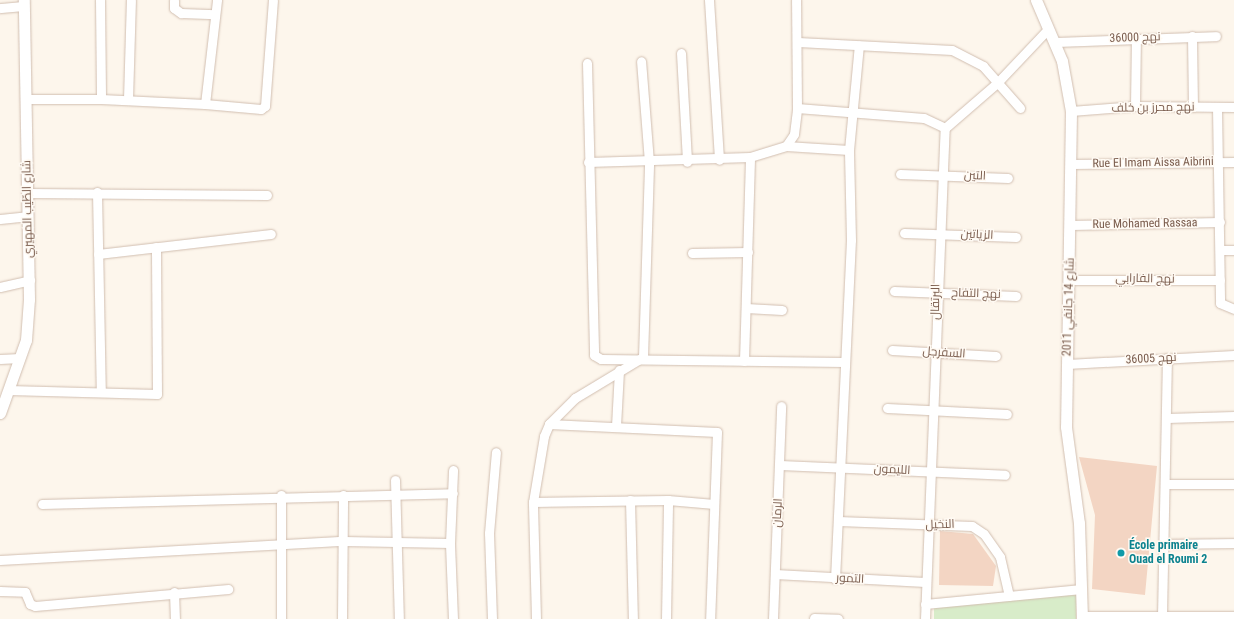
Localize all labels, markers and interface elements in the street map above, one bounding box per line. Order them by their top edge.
street label: نهج 36000 [1109,30,1161,46]
street label: نهج محرز بن خلف [1111,100,1195,116]
street label: Rue El Imam Aissa Aibrini [1092,155,1214,171]
street label: شارع الطّيب المهيري [20,160,36,258]
street label: التين [964,168,986,184]
street label: Rue Mohamed Rassaa [1092,216,1198,232]
street label: الزياتين [960,227,994,243]
street label: شارع 14 جانفي 2011 [1060,257,1078,357]
street label: نهج الفارابي [1115,271,1175,287]
street label: البرتقال [928,284,944,320]
street label: نهج التفاح [951,286,1001,302]
street label: السفرجل [922,344,966,362]
street label: نهج 36005 [1125,350,1177,368]
street label: الليمون [873,462,911,478]
street label: الرمان [770,498,786,528]
street label: النخيل [925,517,955,533]
place label: École primaire Ouad el Roumi 2 [1129,539,1207,567]
marker: École primaire Ouad el Roumi 2 [1116,548,1126,558]
street label: التمور [836,571,864,587]

